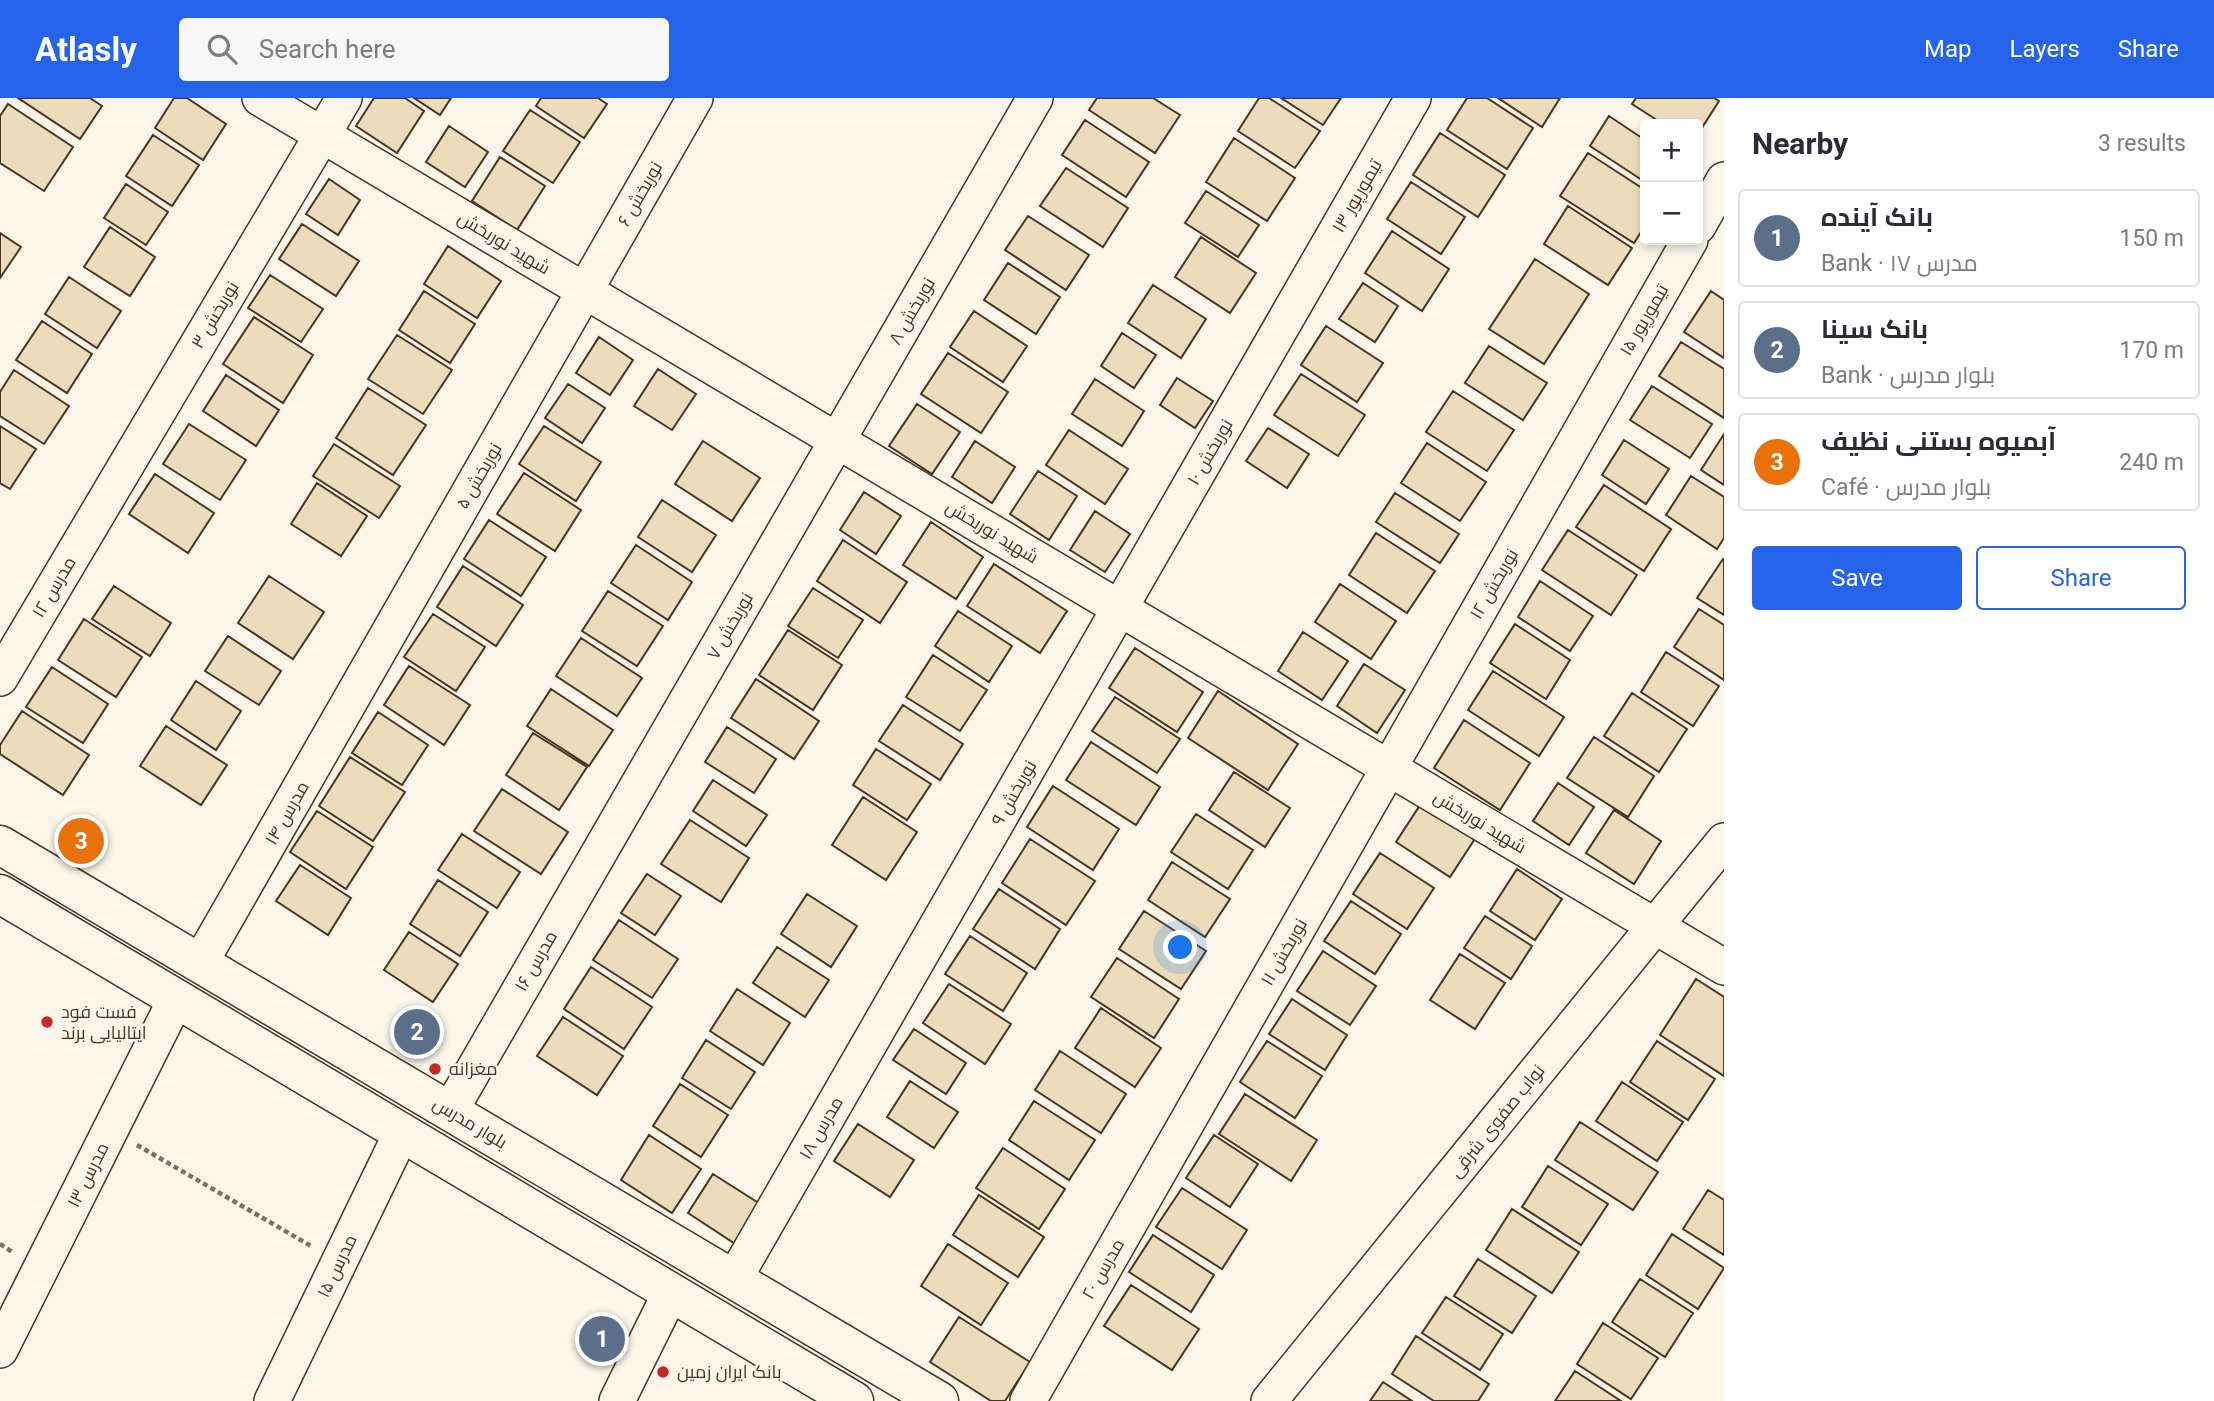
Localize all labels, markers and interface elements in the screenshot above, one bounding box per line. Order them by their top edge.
search box [179,18,669,81]
text: Atlasly [35,30,137,69]
icon: search [203,30,241,68]
text: Search here [259,34,396,64]
text: Map [1924,35,1972,63]
text: Layers [2010,35,2080,63]
text: Share [2118,35,2179,63]
map controls [1640,119,1703,245]
button: + [1640,119,1703,182]
text: Nearby [1752,126,1848,161]
text: 3 results [2098,130,2186,157]
street label: تیمورپور ۱۳ [1327,155,1388,237]
street label: نوربخش ۶ [613,158,667,230]
button: − [1640,182,1703,245]
text: بانک آینده [1821,202,1933,232]
street label: شهید نوربخش [454,207,554,279]
text: 1 [1770,225,1784,252]
text: 150 m [2119,225,2184,252]
text: Bank · مدرس ۱۷ [1821,250,1978,277]
street label: نوربخش ۸ [884,274,940,348]
street label: نوربخش ۳ [186,277,244,353]
street label: تیمورپور ۱۵ [1615,280,1674,360]
text: بانک سینا [1821,314,1928,344]
text: 2 [1770,337,1784,364]
text: 170 m [2119,337,2184,364]
text: Bank · بلوار مدرس [1821,362,1995,389]
street label: نوربخش ۱۰ [1182,415,1238,489]
text: آبمیوه بستنی نظیف [1821,426,2056,456]
street label: نوربخش ۵ [451,439,507,513]
text: 3 [1770,449,1784,476]
text: 240 m [2119,449,2184,476]
text: Café · بلوار مدرس [1821,474,1991,501]
street label: شهید نوربخش [942,496,1042,568]
street label: نوربخش ۱۲ [1465,545,1523,623]
button: Save [1752,546,1962,610]
button: Share [1976,546,2186,610]
street label: مدرس ۱۲ [27,553,81,621]
street label: نوربخش ۷ [702,589,758,663]
street label: نوربخش ۹ [987,756,1041,830]
street label: مدرس ۱۴ [260,777,314,849]
street label: شهید نوربخش [1430,786,1530,858]
pin: 3 [58,815,104,867]
street label: نوربخش ۱۱ [1256,915,1312,989]
street label: مدرس ۱۶ [510,927,562,995]
your location [1163,930,1197,964]
place label: فست فود ایتالیایی برند [61,1001,147,1044]
pin: 2 [394,1006,440,1058]
marker: فست فود ایتالیایی برند [39,1014,55,1030]
place label: مغزانه [449,1058,497,1080]
street label: نواب صفوی شرقی [1445,1060,1549,1182]
marker: مغزانه [427,1061,443,1077]
street label: بلوار مدرس [429,1092,511,1154]
street label: مدرس ۱۸ [794,1093,848,1163]
street label: مدرس ۱۳ [62,1139,114,1211]
street label: مدرس ۱۵ [312,1231,362,1301]
street label: مدرس ۲۰ [1077,1235,1129,1303]
pin: 1 [579,1313,625,1365]
place label: بانک ایران زمین [677,1361,782,1383]
marker: بانک ایران زمین [655,1364,671,1380]

